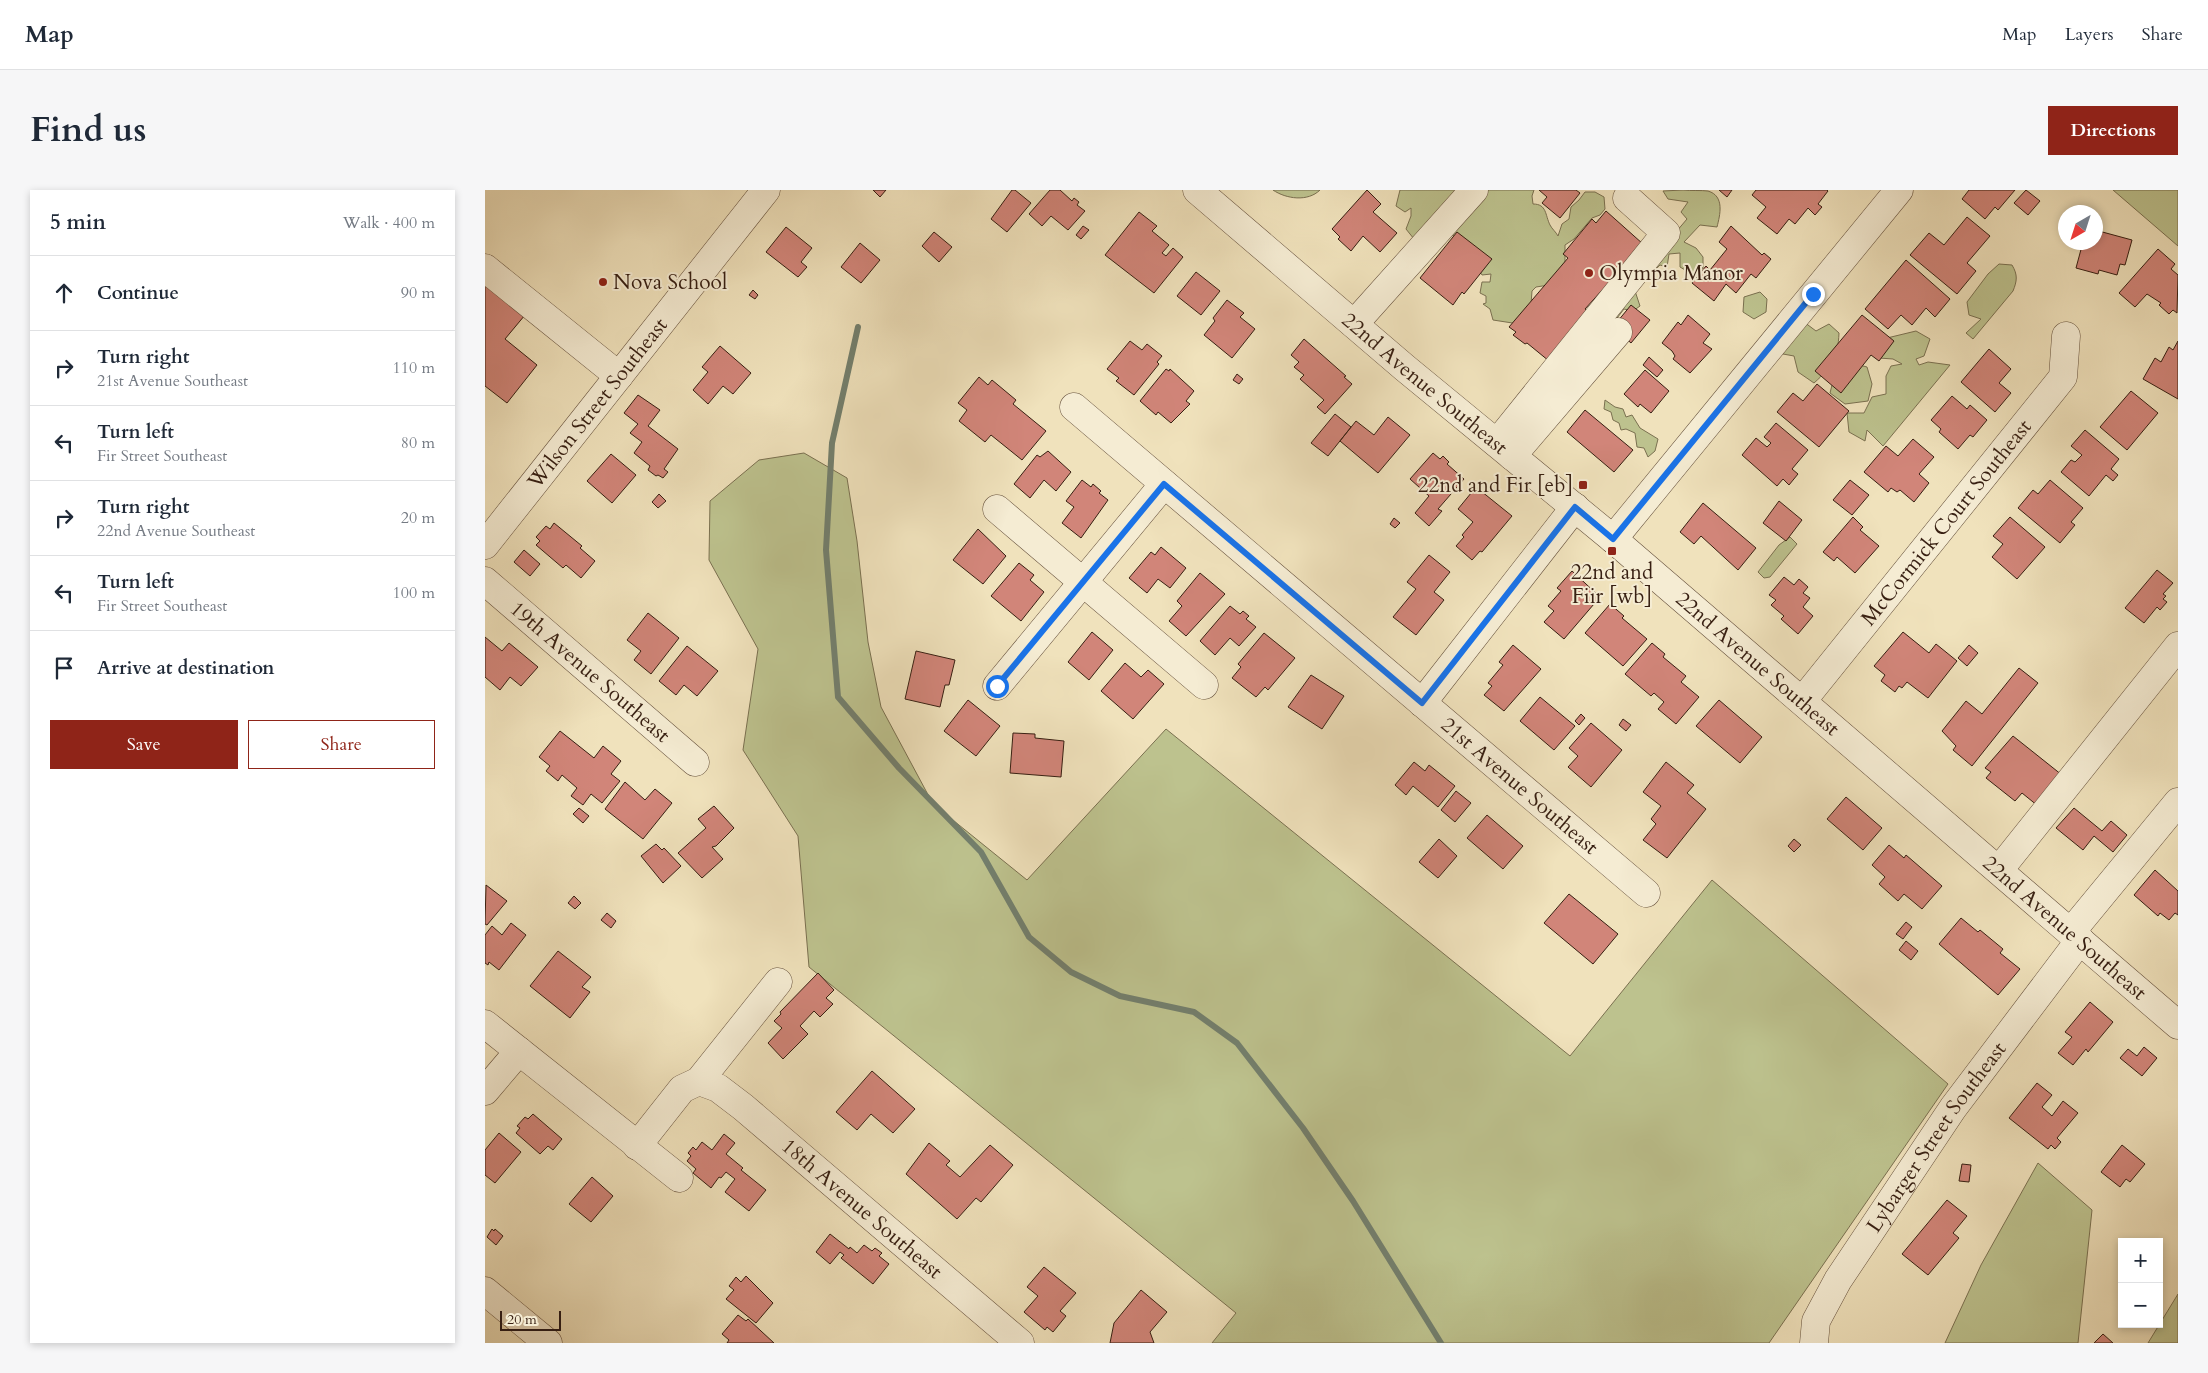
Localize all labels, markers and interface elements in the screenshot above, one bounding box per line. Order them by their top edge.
text: Map [25,18,74,51]
text: Map [2002,22,2037,47]
text: Layers [2065,22,2114,47]
text: Share [2142,22,2183,47]
text: Find us [30,106,146,154]
button: Directions [2048,106,2178,155]
north arrow [2058,205,2103,250]
text: 5 min [50,208,106,237]
text: Walk · 400 m [343,212,435,234]
place label: Olympia Manor [1599,259,1743,288]
marker: Olympia Manor [1583,267,1595,279]
place label: Nova School [613,268,727,297]
marker: Nova School [597,276,609,288]
icon: ahead [50,279,78,307]
text: Continue [97,280,179,306]
text: 90 m [401,282,435,304]
route end [1802,283,1825,306]
street label: 22nd Avenue Southeast [1336,306,1514,461]
street label: Wilson Street Southeast [520,311,674,495]
text: Turn right [97,344,189,370]
icon: right [50,354,78,382]
text: 110 m [393,357,435,379]
text: 21st Avenue Southeast [97,370,248,392]
street label: McCormick Court Southeast [1854,413,2038,632]
text: Turn left [97,419,174,445]
icon: left [50,429,78,457]
text: 80 m [401,432,435,454]
text: Fir Street Southeast [97,445,227,467]
place label: 22nd and Fir [eb] [1418,471,1573,500]
marker: 22nd and Fir [eb] [1577,479,1589,491]
text: Turn right [97,494,189,520]
icon: right [50,504,78,532]
text: 20 m [401,507,435,529]
text: 22nd Avenue Southeast [97,520,255,542]
marker: 22nd and Fiir [wb] [1606,545,1618,557]
place label: 22nd and Fiir [wb] [1571,558,1653,611]
text: Turn left [97,569,174,595]
icon: left [50,579,78,607]
text: 100 m [393,582,435,604]
street label: 22nd Avenue Southeast [1669,585,1846,743]
street label: 19th Avenue Southeast [504,594,677,749]
text: Fir Street Southeast [97,595,227,617]
icon: arrive [50,654,78,682]
text: Arrive at destination [97,655,274,681]
route start [986,675,1009,698]
street label: 21st Avenue Southeast [1435,710,1605,861]
button: Save [50,720,238,769]
button: Share [248,720,435,769]
street label: 22nd Avenue Southeast [1977,849,2153,1007]
street label: Lybarger Street Southeast [1859,1035,2013,1238]
street label: 18th Avenue Southeast [775,1132,949,1285]
map controls [2118,1238,2163,1328]
button: + [2118,1238,2163,1283]
button: − [2118,1283,2163,1328]
scale bar [500,1308,561,1331]
text: 20 m [507,1310,537,1329]

